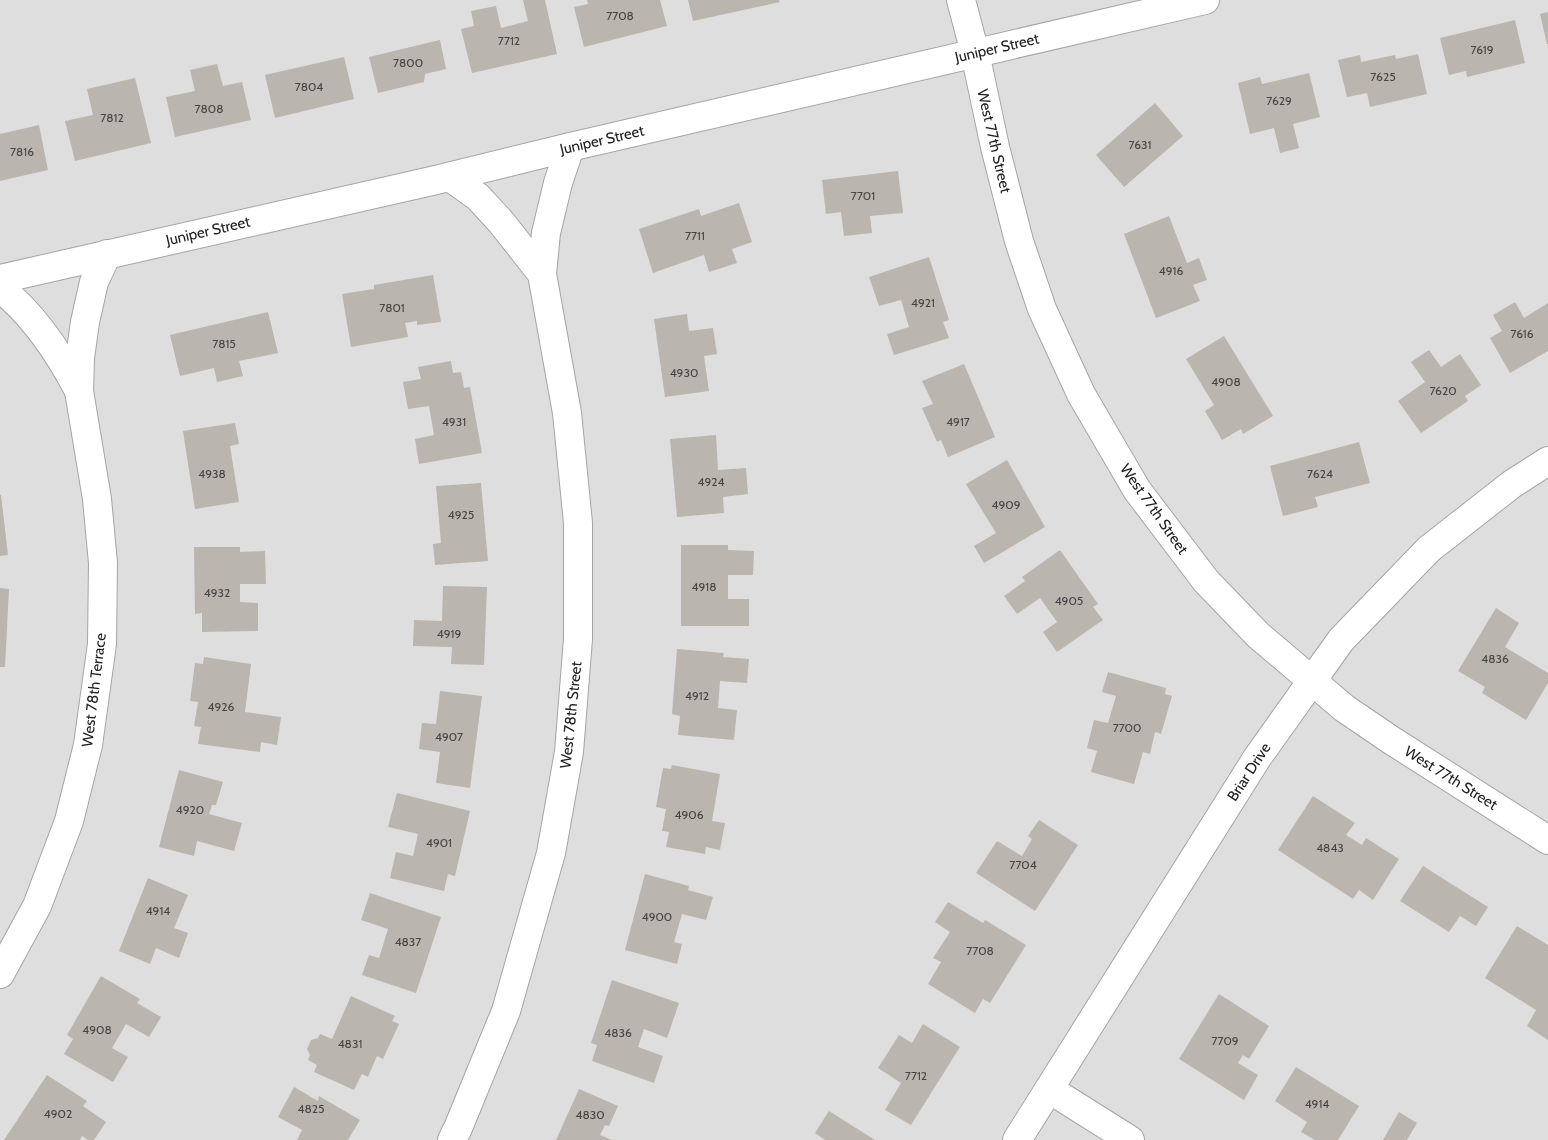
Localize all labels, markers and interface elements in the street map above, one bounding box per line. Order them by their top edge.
house number: 7708 [606,8,634,23]
street label: Juniper Street [952,30,1041,67]
house number: 7712 [498,33,520,48]
house number: 7619 [1470,42,1494,57]
house number: 7800 [393,55,423,70]
house number: 7625 [1370,69,1396,84]
house number: 7804 [295,79,323,94]
street label: West 77th Street [973,87,1015,195]
house number: 7629 [1266,93,1292,108]
house number: 7808 [195,101,223,116]
house number: 7812 [100,110,124,125]
street label: Juniper Street [557,122,646,159]
house number: 7631 [1129,137,1151,152]
house number: 7816 [10,144,34,159]
house number: 7701 [851,188,875,203]
street label: Juniper Street [163,213,252,250]
house number: 7711 [685,228,705,243]
house number: 4916 [1159,263,1183,278]
house number: 4921 [911,295,935,310]
house number: 7801 [379,300,405,315]
house number: 7616 [1510,326,1534,341]
house number: 7815 [212,336,236,351]
house number: 4930 [670,365,698,380]
house number: 4908 [1211,374,1241,389]
house number: 7620 [1429,383,1457,398]
house number: 4931 [442,414,466,429]
house number: 4917 [946,414,970,429]
street label: West 77th Street [1116,460,1192,558]
house number: 4938 [198,466,226,481]
house number: 7624 [1307,466,1333,481]
house number: 4924 [698,474,725,489]
house number: 4909 [992,497,1021,512]
house number: 4925 [448,507,474,522]
house number: 4918 [692,579,716,594]
house number: 4932 [204,585,230,600]
house number: 4905 [1055,593,1083,608]
house number: 4919 [437,626,461,641]
street label: West 78th Terrace [78,632,110,748]
house number: 4836 [1481,651,1509,666]
street label: West 78th Street [556,661,586,769]
house number: 4912 [685,688,709,703]
house number: 4926 [208,699,235,714]
house number: 7700 [1113,720,1141,735]
house number: 4907 [435,729,463,744]
street label: Briar Drive [1224,739,1275,804]
street label: West 77th Street [1401,742,1501,814]
house number: 4920 [176,802,204,817]
house number: 4906 [675,807,704,822]
house number: 4901 [426,835,452,850]
house number: 4843 [1316,840,1344,855]
house number: 7704 [1009,857,1037,872]
house number: 4914 [146,903,170,918]
house number: 4900 [642,909,672,924]
house number: 4837 [395,934,421,949]
house number: 7708 [966,943,994,958]
house number: 4908 [82,1022,112,1037]
house number: 4836 [604,1025,632,1040]
house number: 7709 [1211,1033,1239,1048]
house number: 4831 [338,1036,362,1051]
house number: 7712 [905,1068,927,1083]
house number: 4914 [1305,1096,1329,1111]
house number: 4825 [298,1101,325,1116]
house number: 4902 [44,1106,72,1121]
house number: 4830 [575,1107,605,1122]

